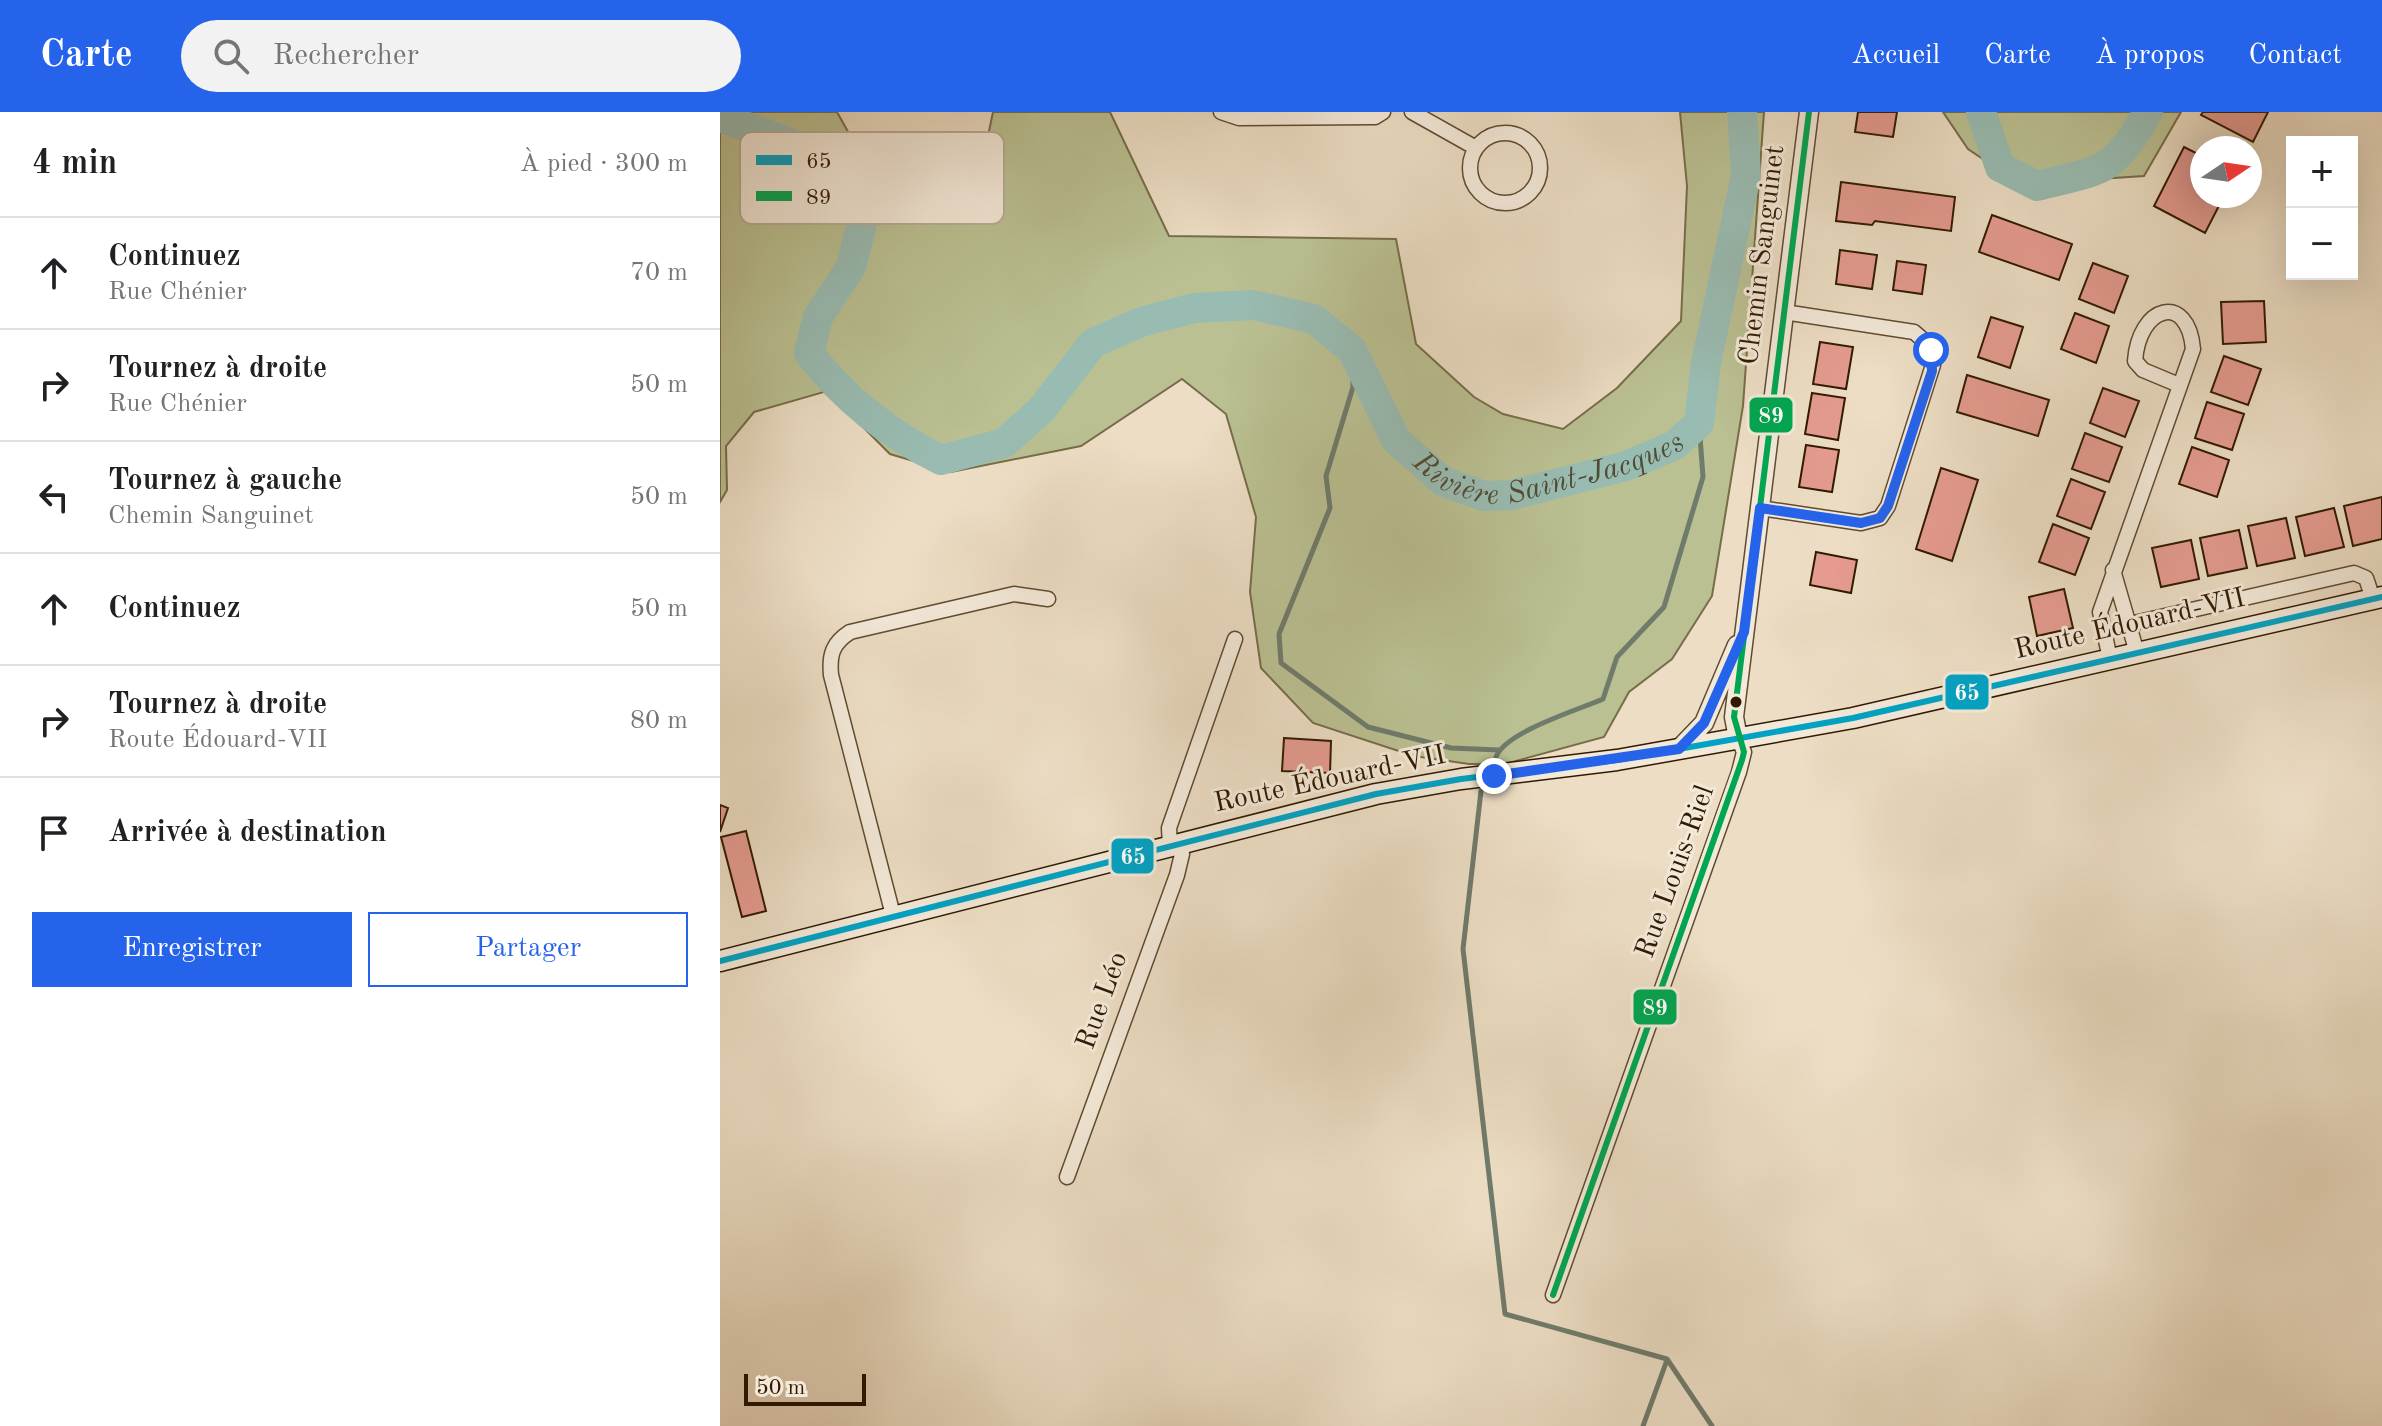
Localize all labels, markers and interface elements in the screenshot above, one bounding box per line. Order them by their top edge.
search box [181,20,741,92]
icon: search [209,34,253,78]
text: Carte [40,37,133,75]
text: Rechercher [273,41,419,71]
text: Accueil [1851,42,1940,70]
text: Carte [1984,42,2051,70]
text: À propos [2095,42,2205,70]
text: Contact [2249,42,2342,70]
legend [740,132,1004,224]
north arrow [2190,136,2262,208]
map controls [2286,136,2358,280]
button: + [2286,136,2358,208]
street label: Chemin Sanguinet [1736,143,1790,367]
text: 4 min [32,147,117,181]
text: À pied · 300 m [520,151,688,177]
text: 65 [806,151,832,173]
text: 89 [806,187,832,209]
button: − [2286,208,2358,280]
text: Continuez [108,242,241,272]
icon: ahead [32,251,76,295]
text: 70 m [630,260,688,286]
text: Rue Chénier [108,279,247,305]
route start [1913,332,1949,368]
text: Tournez à droite [108,354,327,384]
icon: right [32,363,76,407]
text: 50 m [630,372,688,398]
text: Rue Chénier [108,391,247,417]
line badge: 89 [1748,396,1794,434]
text: 89 [1758,406,1784,428]
water label: Rivière Saint-Jacques [1405,411,1693,467]
text: Rivière Saint-Jacques [1406,428,1691,511]
text: Tournez à gauche [108,466,342,496]
icon: left [32,475,76,519]
text: 50 m [630,484,688,510]
text: Chemin Sanguinet [108,503,314,529]
street label: Route Édouard-VII [2011,580,2248,665]
icon: ahead [32,587,76,631]
text: Continuez [108,594,241,624]
text: 50 m [630,596,688,622]
line badge: 65 [1944,673,1990,711]
text: 65 [1954,683,1980,705]
text: Tournez à droite [108,690,327,720]
unlabelled marker [1728,694,1744,710]
icon: right [32,699,76,743]
text: 80 m [630,708,688,734]
text: Route Édouard-VII [108,727,327,753]
street label: Route Édouard-VII [1211,737,1448,818]
route end [1476,758,1512,794]
street label: Rue Louis-Riel [1632,782,1720,962]
icon: arrive [32,811,76,855]
text: Arrivée à destination [108,818,387,848]
line badge: 65 [1110,837,1155,875]
text: 65 [1120,847,1146,869]
button: Enregistrer [32,912,352,987]
button: Partager [368,912,688,987]
street label: Rue Léo [1073,949,1133,1053]
line badge: 89 [1632,988,1678,1026]
text: 89 [1642,998,1668,1020]
scale bar [744,1370,866,1406]
text: 50 m [756,1377,805,1399]

